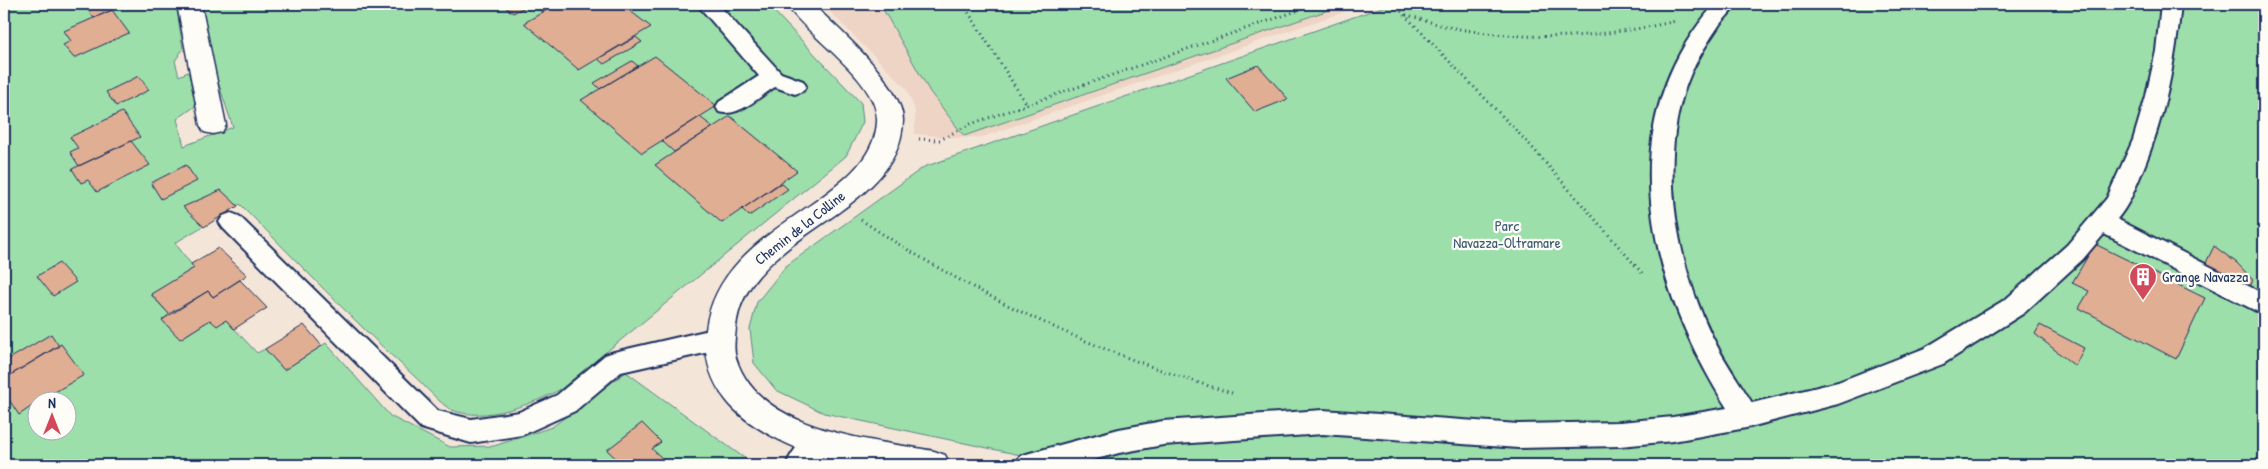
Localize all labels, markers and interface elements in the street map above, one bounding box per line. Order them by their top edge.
street label: Chemin de la Colline [750,186,849,270]
park label: Parc Navazza-Oltramare [1453,215,1561,253]
building icon: Grange Navazza [2128,262,2158,301]
place label: Grange Navazza [2162,266,2248,287]
north arrow [28,392,78,442]
text: N [48,393,56,412]

